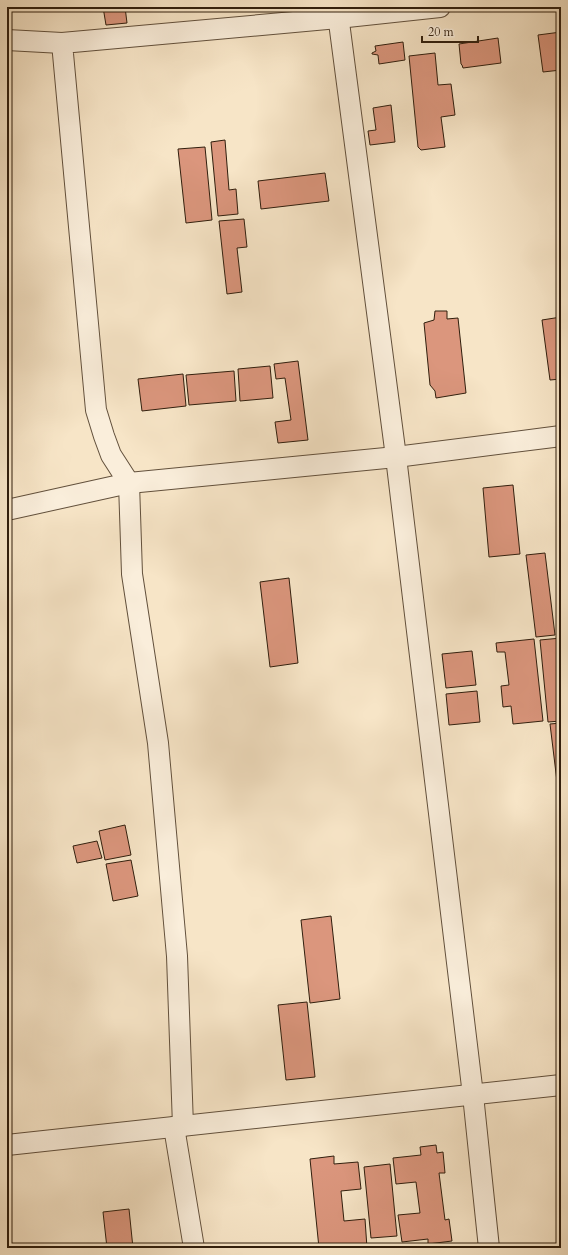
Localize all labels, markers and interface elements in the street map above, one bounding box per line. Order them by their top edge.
scale bar [422,18,478,44]
text: 20 m [428,24,455,40]

